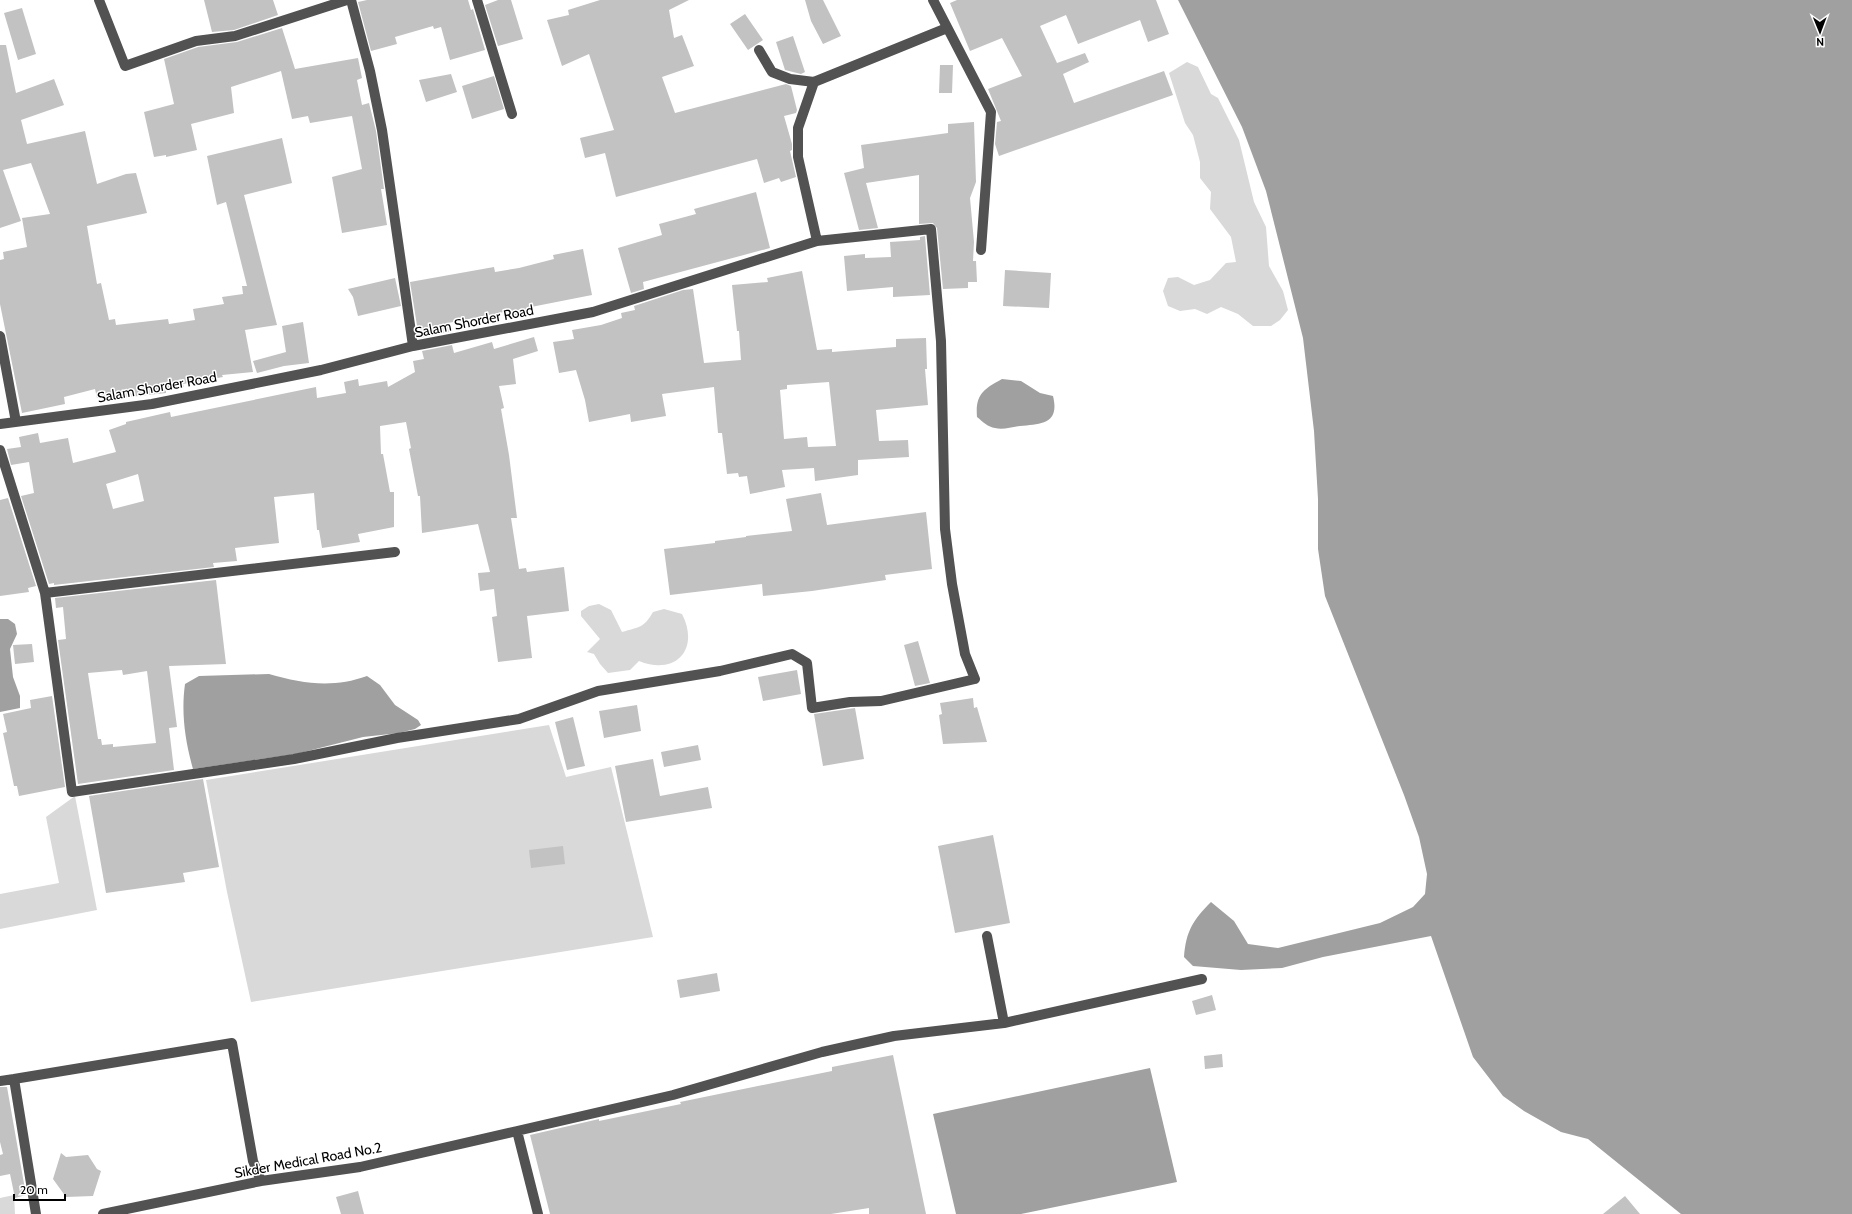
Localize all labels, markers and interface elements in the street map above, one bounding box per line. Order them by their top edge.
north arrow [1800,12,1840,52]
text: N [1816,35,1824,49]
street label: Salam Shorder Road [413,301,535,341]
street label: Salam Shorder Road [96,368,218,406]
street label: Sikder Medical Road No.2 [233,1138,383,1182]
scale bar [14,1176,65,1202]
text: 20 m [20,1182,48,1197]

